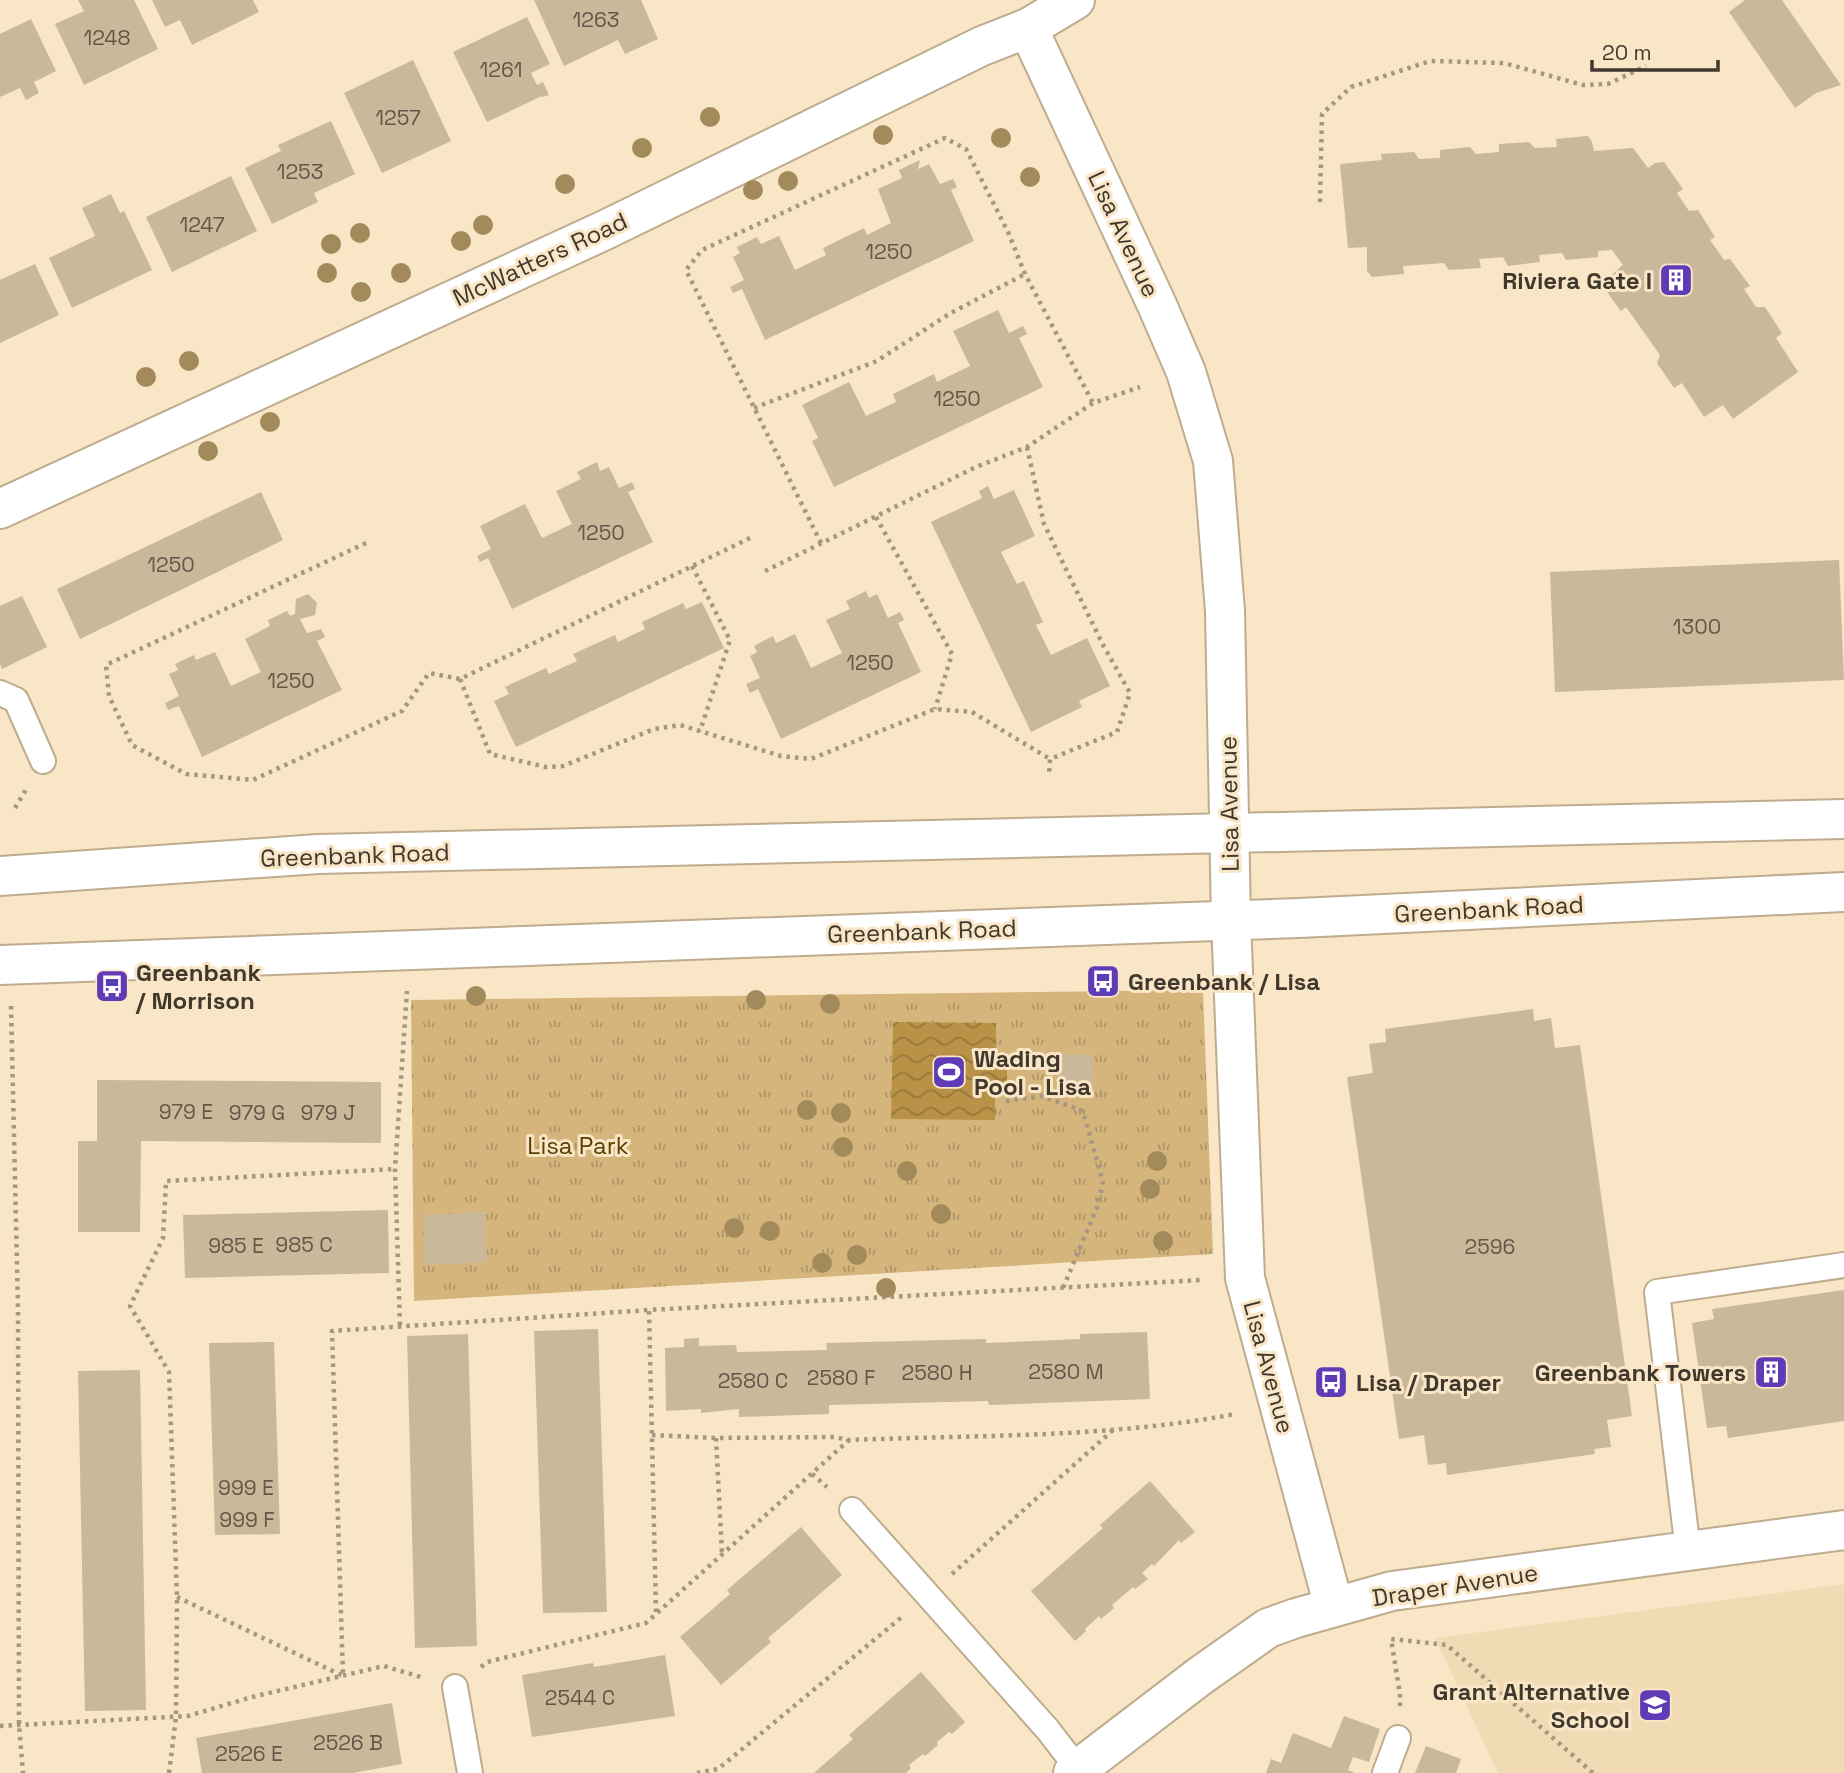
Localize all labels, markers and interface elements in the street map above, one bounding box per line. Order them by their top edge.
house number: 1263 [573,6,619,33]
house number: 1248 [83,24,131,51]
scale bar [1592,28,1718,72]
text: 20 m [1602,39,1652,66]
house number: 1261 [479,56,523,83]
house number: 1257 [375,104,421,131]
house number: 1253 [277,158,323,185]
street label: Lisa Avenue [1081,166,1167,302]
street label: McWatters Road [448,205,632,313]
house number: 1247 [179,211,225,238]
house number: 1250 [865,238,913,265]
building icon: Riviera Gate I [1657,261,1695,299]
place label: Riviera Gate I [1502,265,1652,296]
house number: 1250 [933,385,981,412]
house number: 1250 [577,519,625,546]
house number: 1250 [147,551,195,578]
house number: 1300 [1673,613,1721,640]
house number: 1250 [846,649,894,676]
house number: 1250 [267,667,315,694]
street label: Lisa Avenue [1212,736,1246,872]
street label: Greenbank Road [260,836,450,874]
street label: Greenbank Road [1394,889,1584,929]
street label: Greenbank Road [827,912,1017,950]
place label: Greenbank / Morrison [135,957,261,1016]
bus stop icon: Greenbank / Lisa [1084,962,1122,1000]
place label: Greenbank / Lisa [1128,966,1320,997]
bus stop icon: Greenbank / Morrison [93,967,131,1005]
place label: Wading Pool - Lisa [974,1043,1091,1102]
sports icon: Wading Pool - Lisa [930,1053,968,1091]
house number: 979 E [159,1098,213,1125]
house number: 979 G [229,1099,285,1126]
house number: 979 J [301,1099,356,1126]
park label: Lisa Park [527,1130,629,1161]
house number: 985 C [275,1231,333,1258]
house number: 985 E [208,1232,264,1259]
house number: 2596 [1465,1233,1515,1260]
street label: Lisa Avenue [1236,1297,1302,1437]
building icon: Greenbank Towers [1752,1353,1790,1391]
place label: Greenbank Towers [1535,1357,1746,1388]
house number: 2580 M [1028,1358,1104,1385]
house number: 2580 H [902,1359,972,1386]
bus stop icon: Lisa / Draper [1312,1363,1350,1401]
house number: 2580 F [807,1364,875,1391]
house number: 2580 C [718,1367,788,1394]
place label: Lisa / Draper [1356,1367,1501,1398]
house number: 999 E [218,1474,274,1501]
house number: 999 F [219,1506,275,1533]
street label: Draper Avenue [1370,1557,1540,1613]
place label: Grant Alternative School [1433,1676,1630,1735]
house number: 2544 C [545,1684,615,1711]
school or university icon: Grant Alternative School [1636,1686,1674,1724]
house number: 2526 B [313,1729,383,1756]
house number: 2526 E [215,1740,283,1767]

